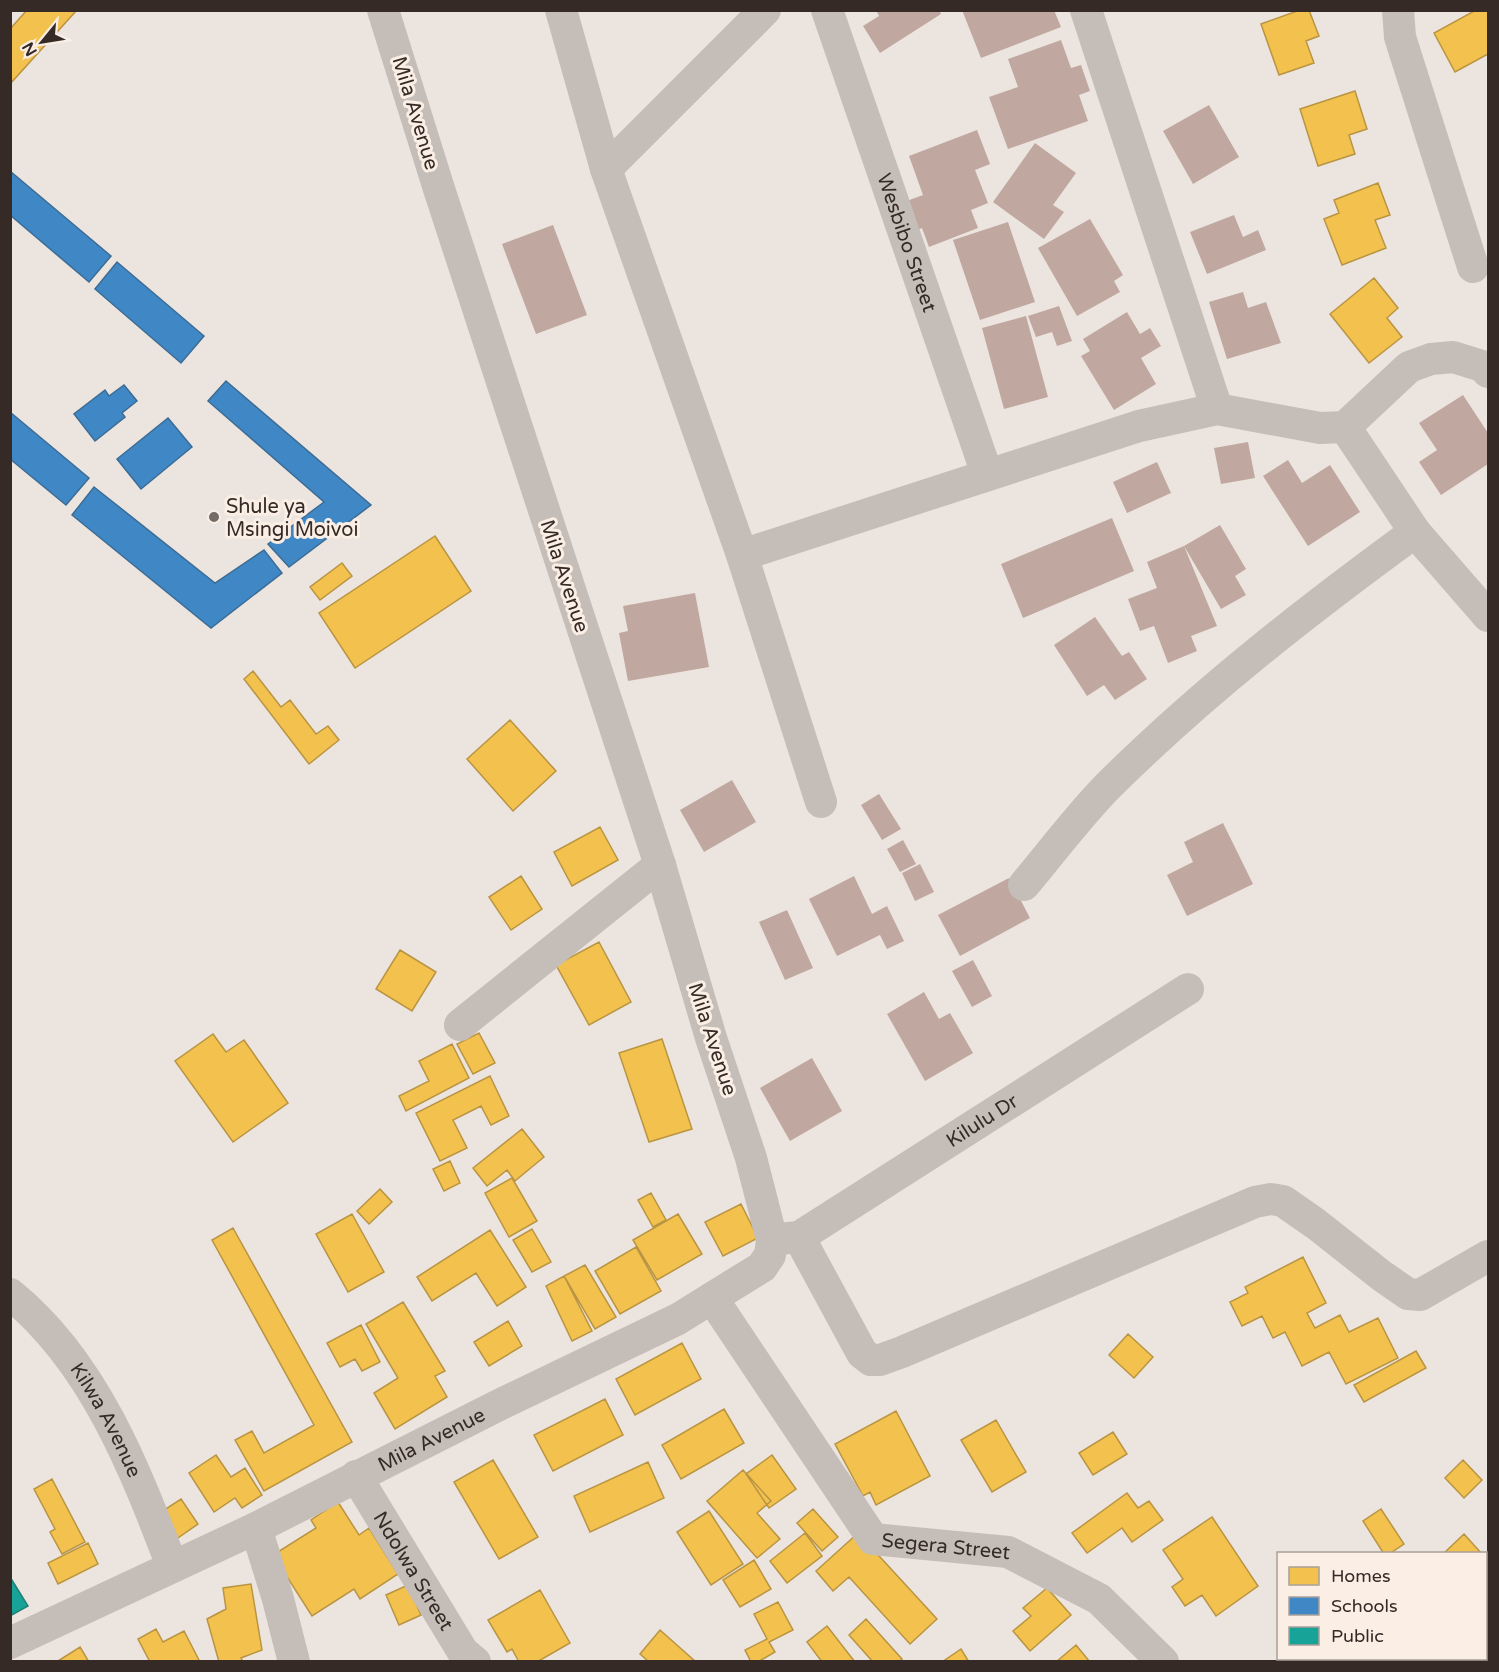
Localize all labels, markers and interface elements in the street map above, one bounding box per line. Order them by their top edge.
north arrow [12,12,72,72]
text: N [18,38,42,60]
street label: Mila Avenue [386,54,444,173]
street label: Wesbibo Street [871,170,941,316]
place label: Shule ya Msingi Moivoi [226,495,358,542]
marker: Shule ya Msingi Moivoi [207,510,221,524]
street label: Mila Avenue [535,517,594,636]
street label: Mila Avenue [683,980,742,1099]
street label: Kilulu Dr [942,1089,1023,1153]
street label: Kilwa Avenue [65,1358,146,1481]
street label: Mila Avenue [374,1403,489,1477]
street label: Ndolwa Street [368,1507,458,1636]
street label: Segera Street [880,1529,1011,1565]
legend [1277,1552,1487,1660]
text: Homes [1331,1565,1391,1587]
text: Schools [1331,1595,1398,1617]
text: Public [1331,1625,1384,1647]

